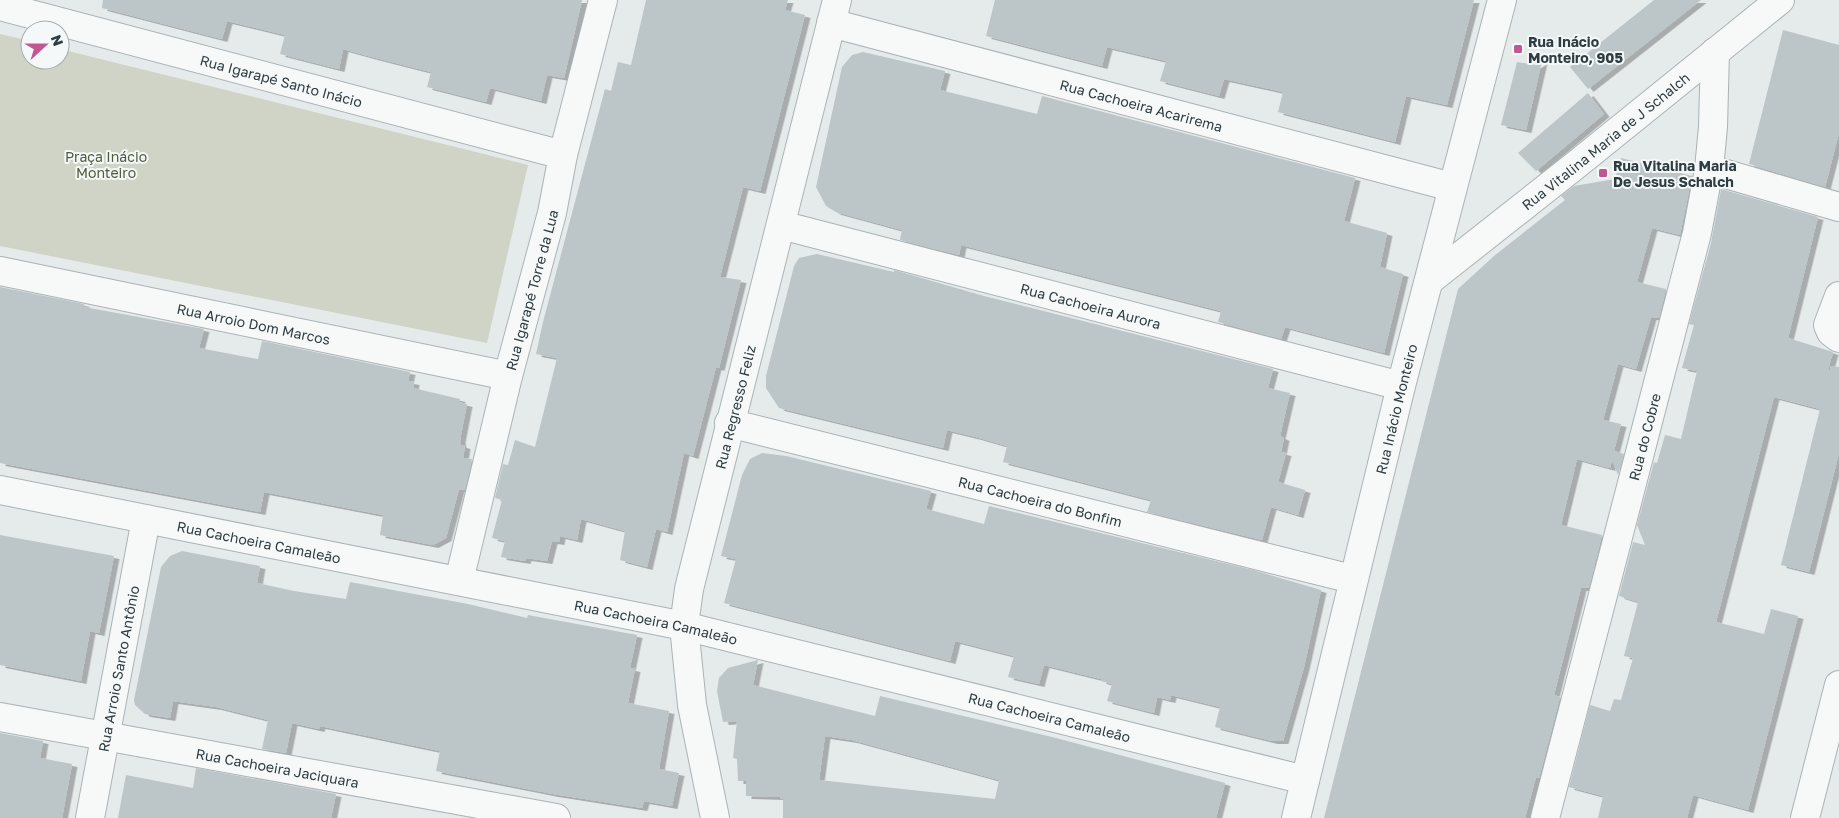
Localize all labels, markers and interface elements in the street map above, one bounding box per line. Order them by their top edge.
north arrow [20,20,70,70]
text: N [48,32,67,48]
place label: Rua Inácio Monteiro, 905 [1528,33,1623,66]
marker: Rua Inácio Monteiro, 905 [1512,43,1524,55]
street label: Rua Igarapé Santo Inácio [198,51,364,110]
street label: Rua Vitalina Maria de J Schalch [1518,68,1693,213]
street label: Rua Cachoeira Acarirema [1058,75,1225,135]
park label: Praça Inácio Monteiro [65,148,147,181]
place label: Rua Vitalina Maria De Jesus Schalch [1613,157,1737,190]
marker: Rua Vitalina Maria De Jesus Schalch [1597,167,1609,179]
street label: Rua Igarapé Torre da Lua [501,208,561,372]
street label: Rua Cachoeira Aurora [1019,279,1163,332]
street label: Rua Arroio Dom Marcos [175,299,332,348]
street label: Rua Inácio Monteiro [1371,342,1420,476]
street label: Rua Regresso Feliz [711,343,759,470]
street label: Rua do Cobre [1625,391,1664,482]
street label: Rua Cachoeira do Bonfim [957,472,1124,530]
street label: Rua Cachoeira Camaleão [176,517,342,566]
street label: Rua Arroio Santo Antônio [94,584,142,753]
street label: Rua Cachoeira Camaleão [573,596,739,647]
street label: Rua Cachoeira Camaleão [967,688,1132,745]
street label: Rua Cachoeira Jaciquara [195,744,360,791]

